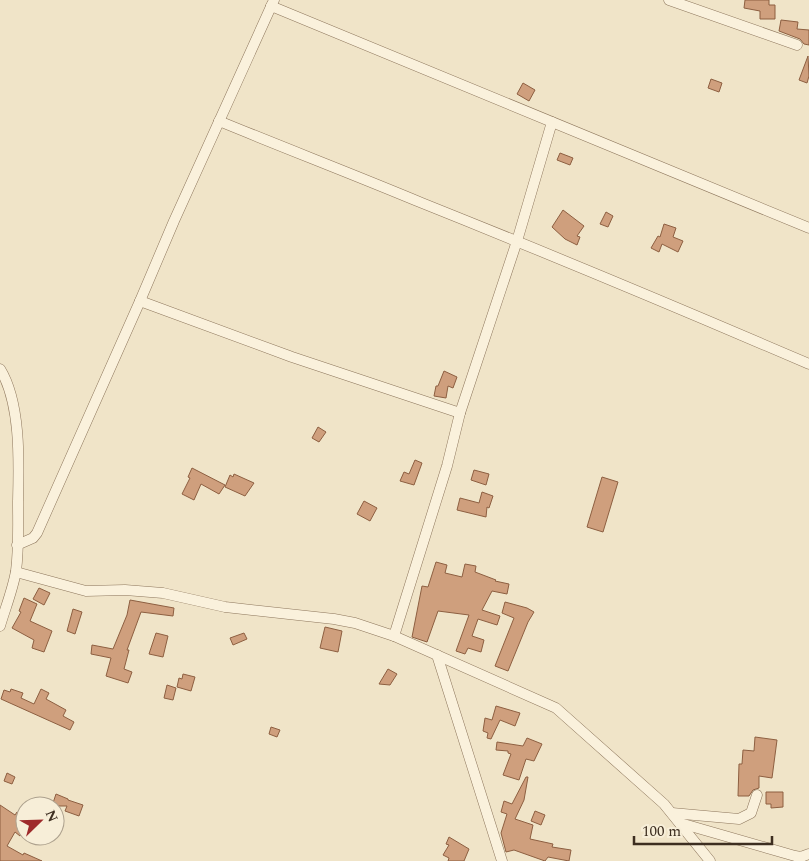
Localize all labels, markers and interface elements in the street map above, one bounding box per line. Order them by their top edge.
north arrow [15,796,65,846]
text: N [40,807,63,825]
scale bar [634,814,772,846]
text: 100 m [642,820,681,843]

